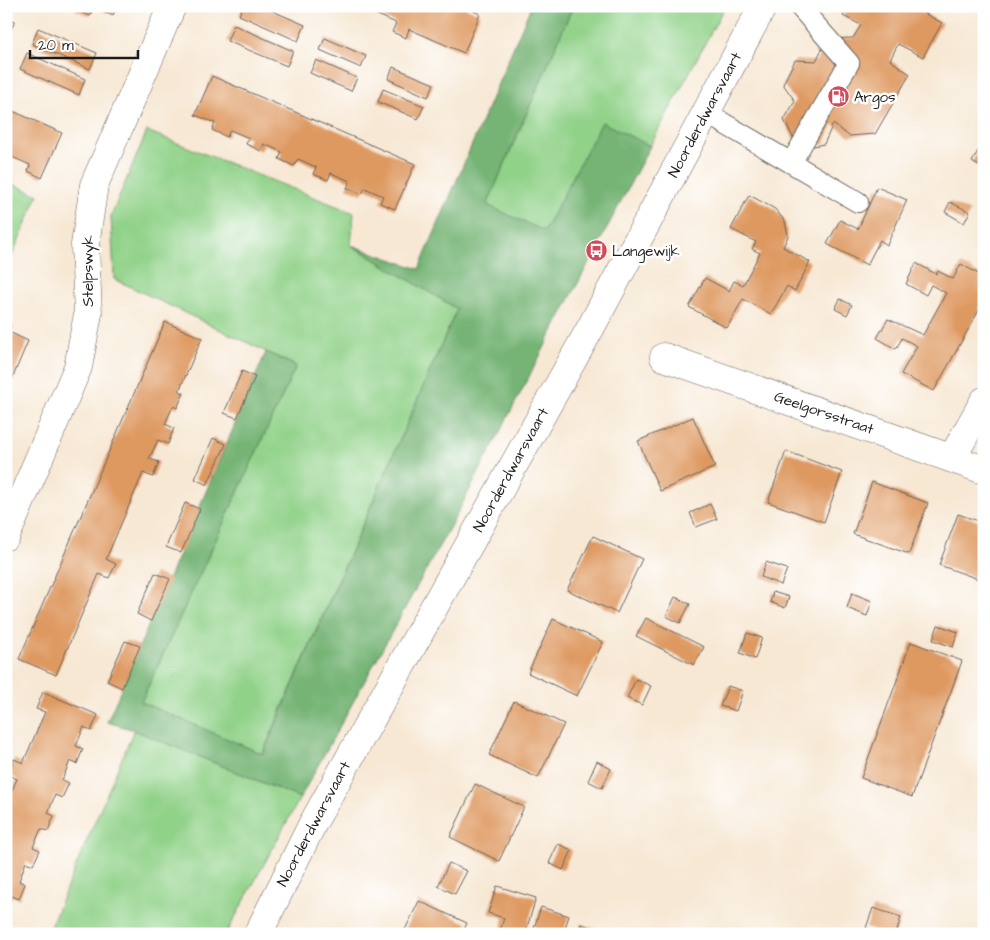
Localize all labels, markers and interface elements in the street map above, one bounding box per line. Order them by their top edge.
scale bar [30,28,138,60]
text: 20 m [38,35,74,56]
street label: Noorderdwarsvaart [663,49,747,181]
fuel station icon: Argos [826,85,850,109]
place label: Argos [854,87,896,109]
street label: Stelpswyk [78,235,100,307]
bus stop icon: Langewijk [584,239,608,263]
place label: Langewijk [612,241,680,263]
street label: Geelgorsstraat [771,386,877,441]
street label: Noorderdwarsvaart [468,404,554,536]
street label: Noorderdwarsvaart [272,758,356,890]

